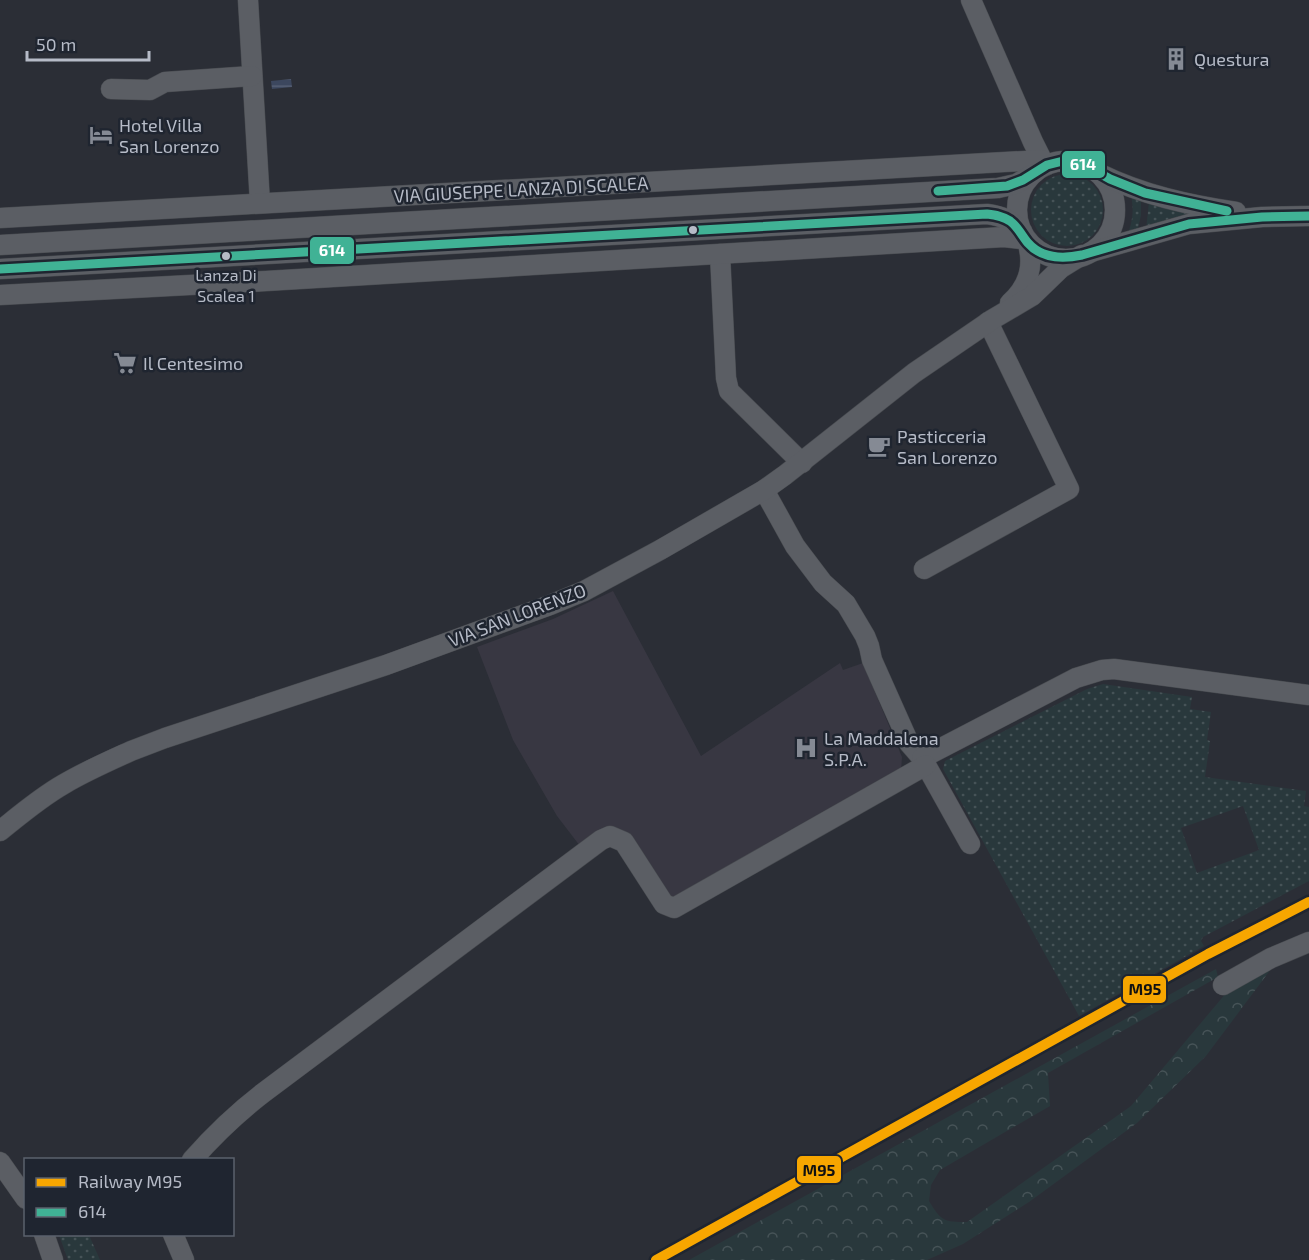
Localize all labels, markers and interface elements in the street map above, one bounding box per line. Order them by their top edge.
scale bar [27,24,148,62]
text: 50 m [36,33,76,55]
building icon: Questura [1163,46,1189,72]
place label: Questura [1194,48,1269,70]
place label: Hotel Villa San Lorenzo [119,114,219,157]
hotel icon: Hotel Villa San Lorenzo [88,122,114,148]
line badge: 614 [1061,150,1106,179]
text: 614 [1070,154,1096,173]
street label: VIA GIUSEPPE LANZA DI SCALEA [393,171,650,207]
unlabelled marker [687,224,699,236]
line badge: 614 [309,236,355,265]
text: 614 [319,240,345,259]
marker: Lanza Di Scalea 1 [220,250,232,262]
place label: Lanza Di Scalea 1 [195,265,257,305]
supermarket icon: Il Centesimo [112,350,138,376]
place label: Il Centesimo [143,352,243,374]
place label: Pasticceria San Lorenzo [897,425,997,468]
cafe icon: Pasticceria San Lorenzo [866,433,892,459]
street label: VIA SAN LORENZO [445,579,589,651]
place label: La Maddalena S.P.A. [824,727,939,770]
hospital icon: La Maddalena S.P.A. [793,735,819,761]
line badge: M95 [1122,975,1167,1004]
text: M95 [1129,979,1162,998]
line badge: M95 [796,1155,842,1184]
legend [24,1158,234,1236]
text: M95 [803,1160,836,1179]
text: Railway M95 [78,1170,182,1192]
text: 614 [78,1200,107,1222]

